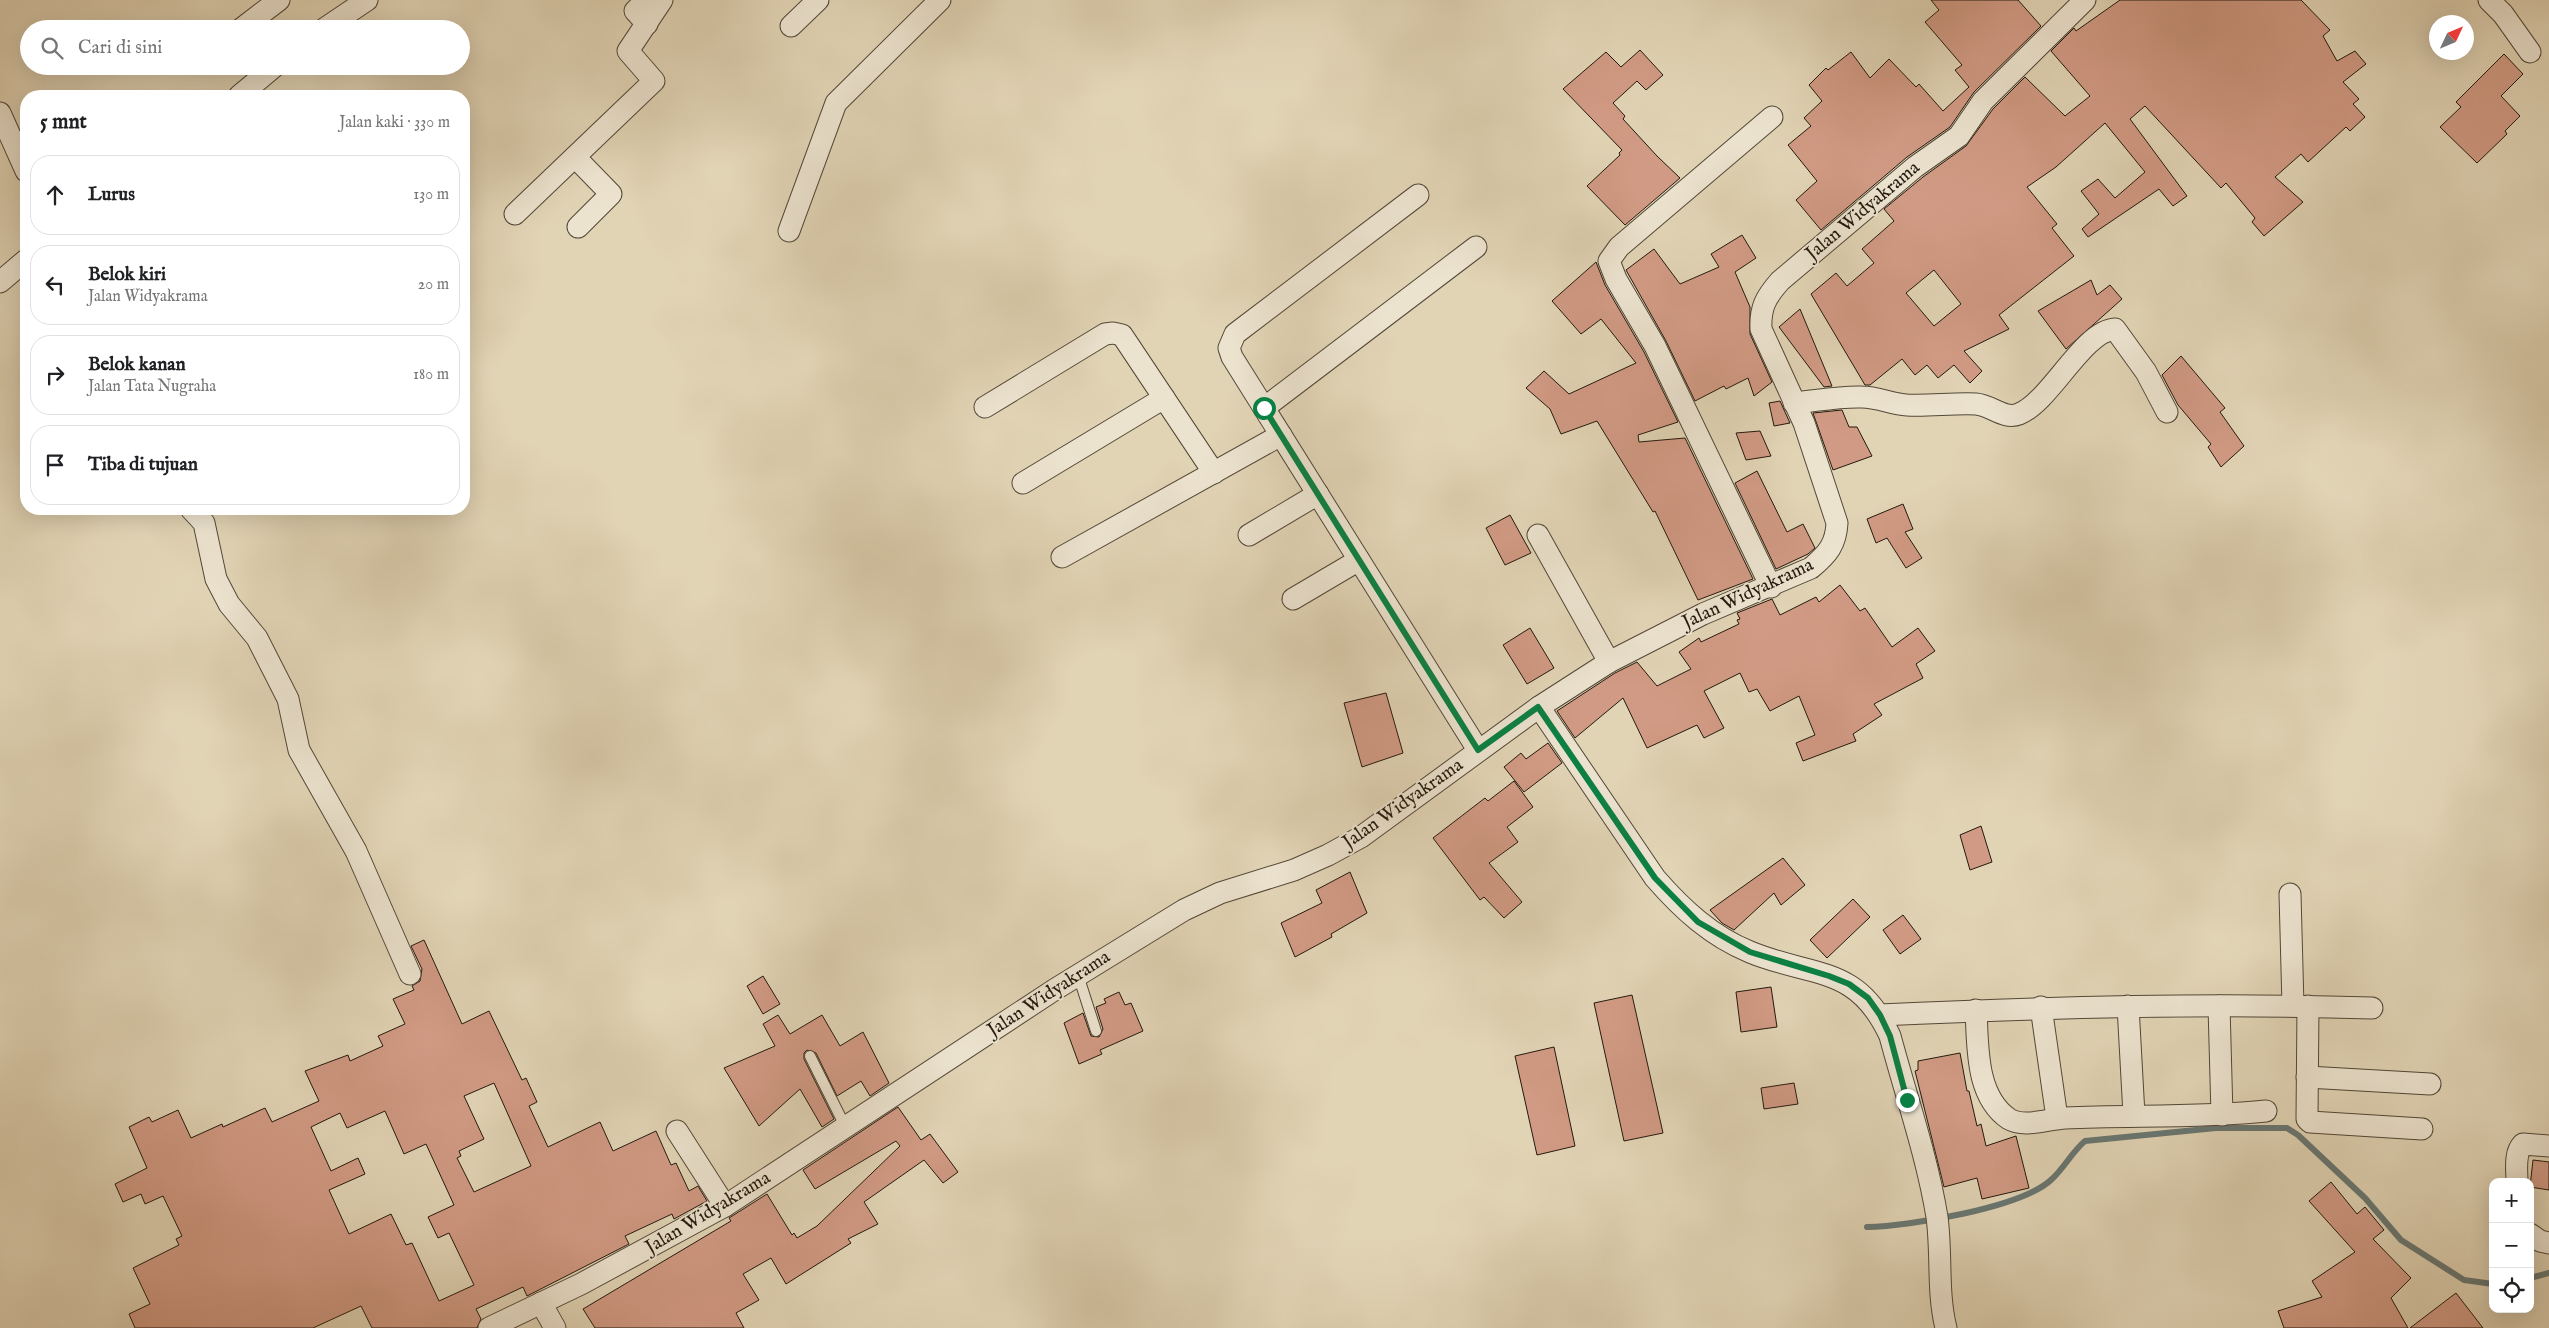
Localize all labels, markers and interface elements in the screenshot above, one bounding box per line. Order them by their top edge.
north arrow [2429,15,2474,60]
search box [20,20,470,75]
icon: search [38,34,66,62]
text: Cari di sini [78,36,162,60]
text: 5 mnt [40,109,87,136]
text: Jalan kaki · 330 m [339,113,450,133]
street label: Jalan Widyakrama [1799,156,1926,267]
icon: ahead [41,181,69,209]
text: Lurus [88,183,135,207]
text: 130 m [413,185,449,205]
text: Belok kiri [88,263,166,287]
icon: left [41,271,69,299]
text: 20 m [418,275,449,295]
text: Jalan Widyakrama [88,287,208,307]
text: Belok kanan [88,353,186,377]
icon: right [41,361,69,389]
text: 180 m [413,365,449,385]
text: Jalan Tata Nugraha [88,377,216,397]
route start [1253,397,1276,420]
icon: arrive [41,451,69,479]
text: Tiba di tujuan [88,453,198,477]
street label: Jalan Widyakrama [1677,553,1818,636]
street label: Jalan Widyakrama [1336,753,1469,856]
street label: Jalan Widyakrama [981,945,1116,1044]
route end [1896,1089,1919,1112]
street label: Jalan Widyakrama [639,1166,776,1261]
map controls [2489,1178,2534,1313]
button: + [2489,1178,2534,1223]
button: − [2489,1223,2534,1268]
button: locate [2489,1268,2534,1313]

